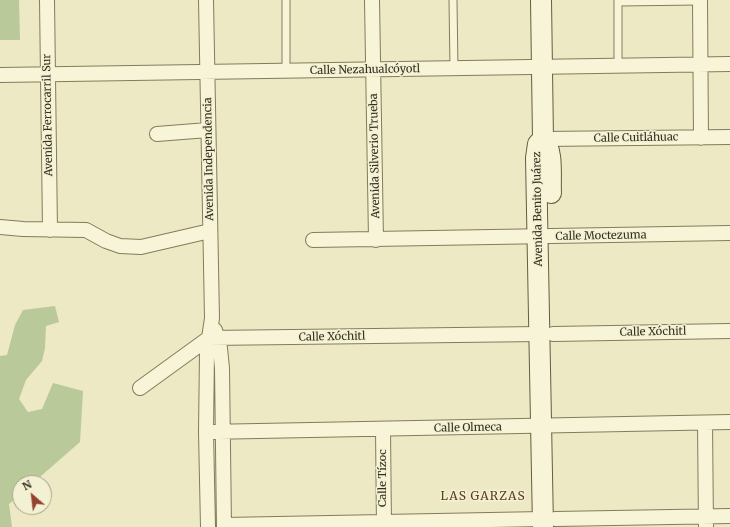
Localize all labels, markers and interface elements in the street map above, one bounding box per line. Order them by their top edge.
street label: Avenida Ferrocarril Sur [40,54,56,176]
street label: Calle Nezahualcóyotl [310,62,420,78]
street label: Avenida Silverio Trueba [367,93,383,219]
street label: Avenida Independencia [201,97,217,221]
street label: Calle Cuitláhuac [594,131,678,145]
street label: Avenida Benito Juárez [530,151,546,267]
street label: Calle Moctezuma [555,229,647,243]
street label: Calle Xóchitl [620,325,686,339]
street label: Calle Xóchitl [299,330,365,344]
street label: Calle Olmeca [434,421,502,435]
street label: Calle Tízoc [376,449,390,507]
north arrow [12,475,52,515]
text: N [20,477,34,494]
district label: LAS GARZAS [440,490,526,504]

